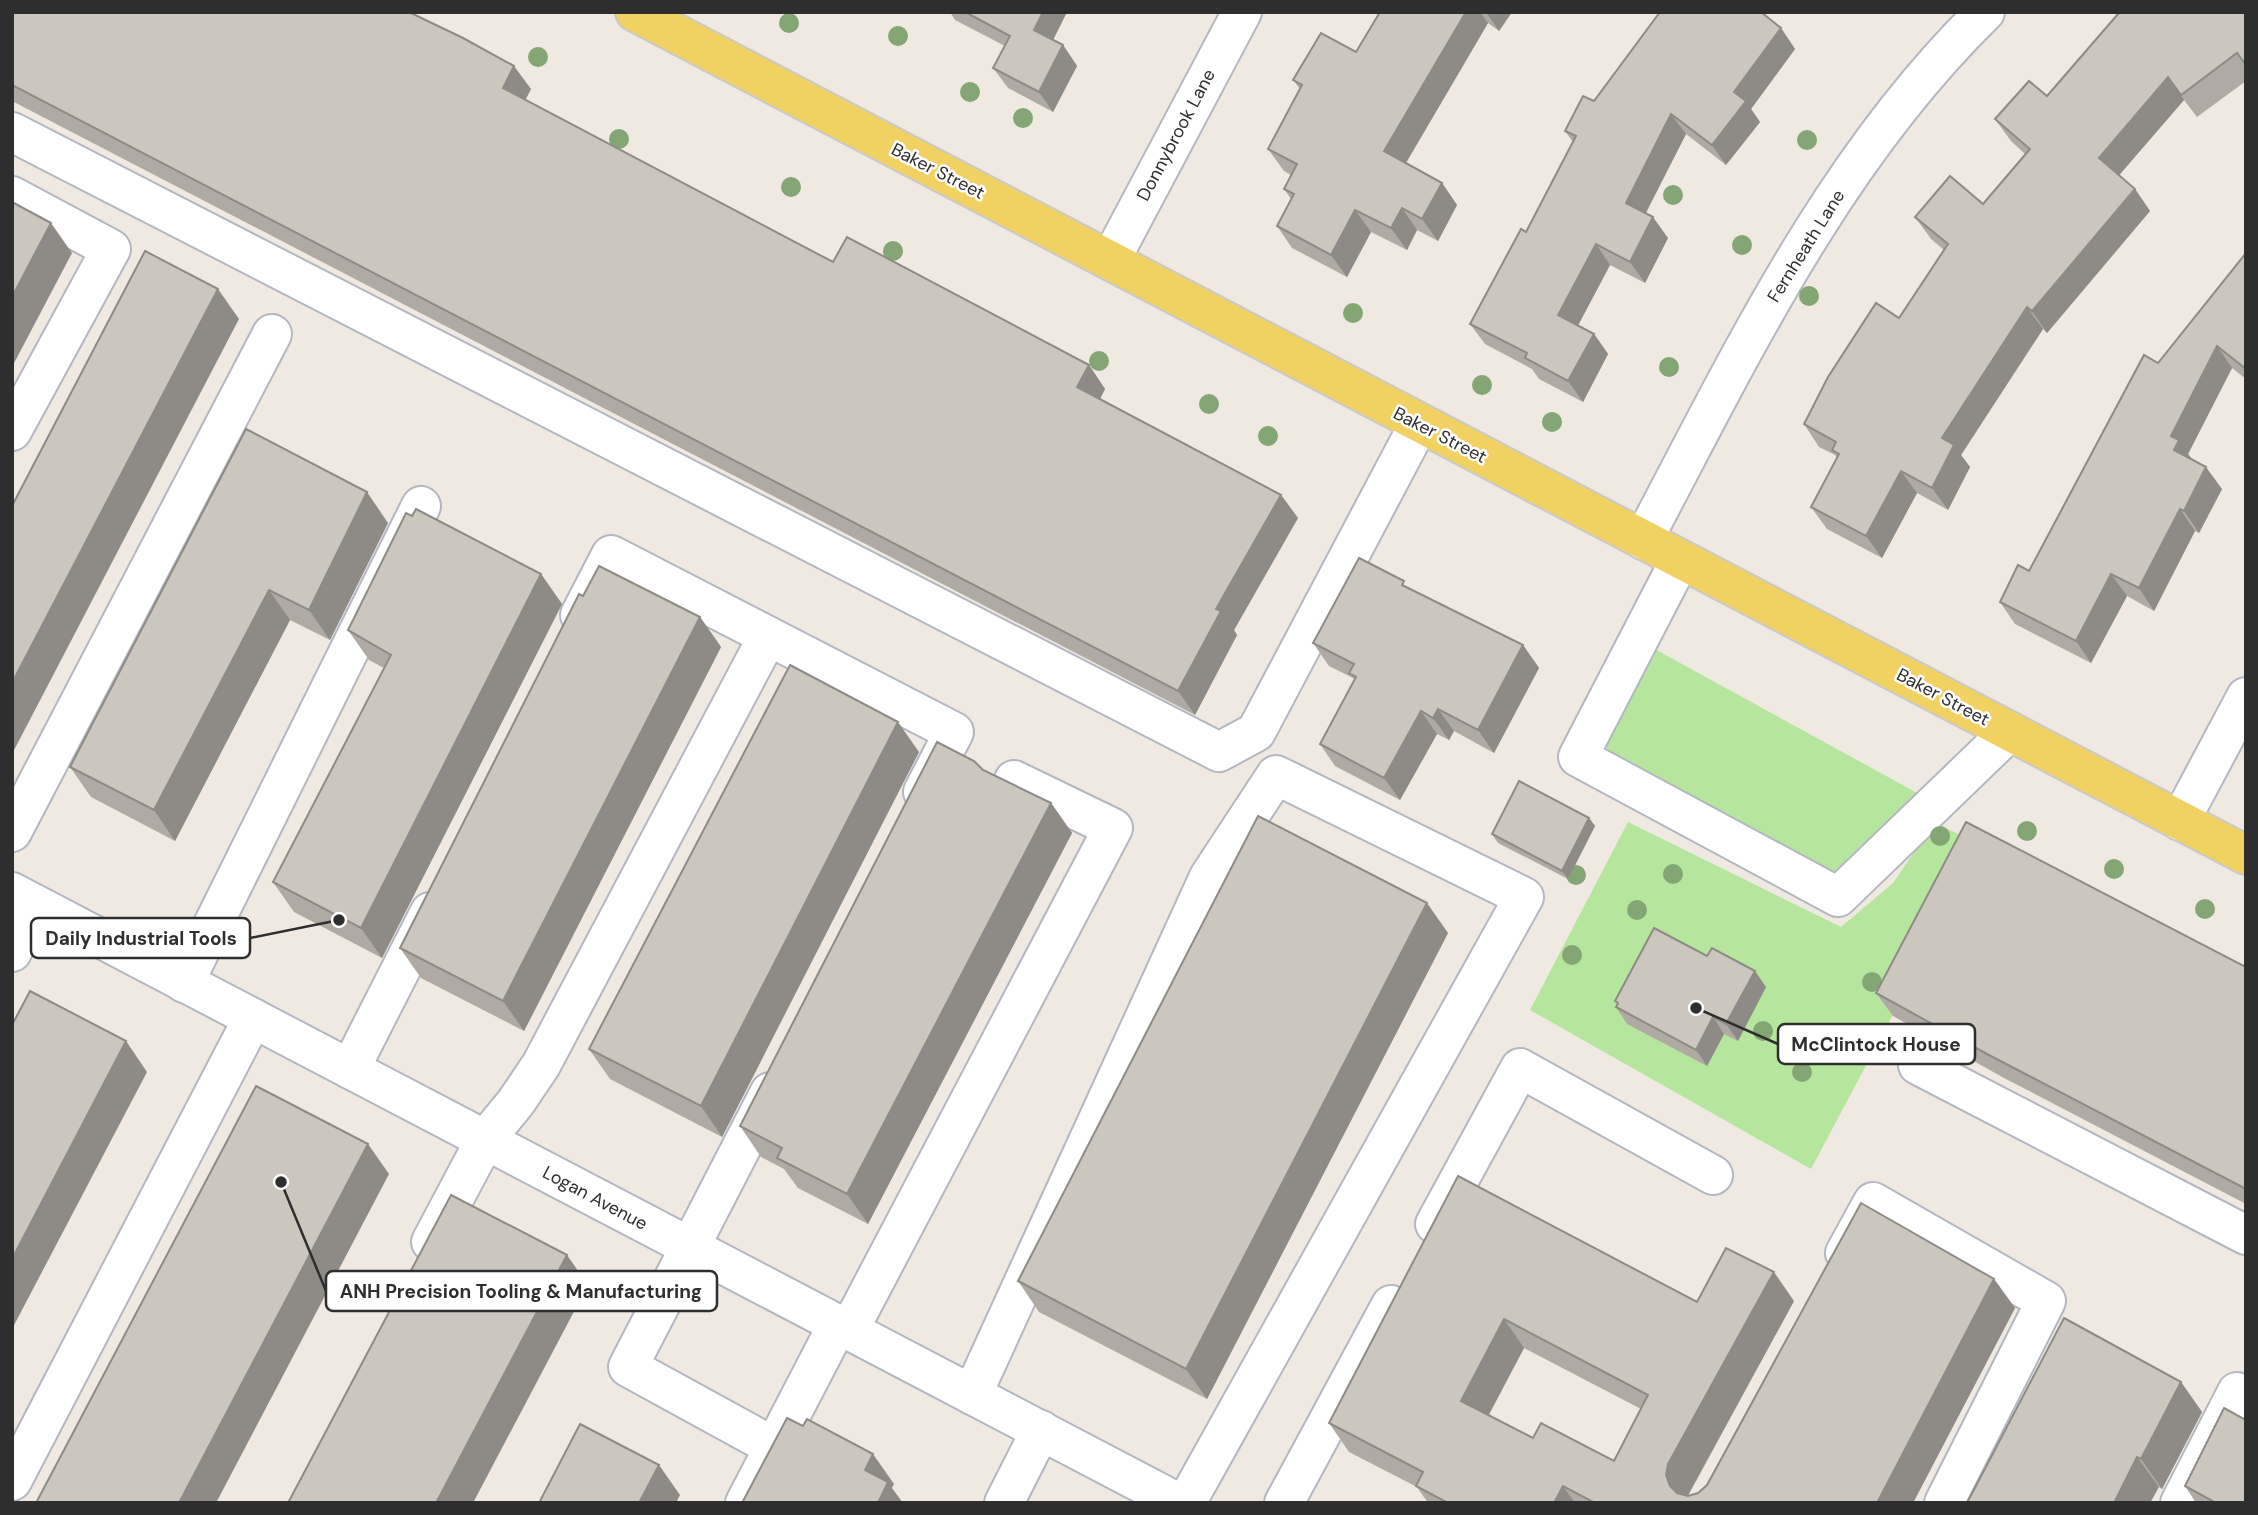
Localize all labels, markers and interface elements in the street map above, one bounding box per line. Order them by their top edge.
street label: Donnybrook Lane [1131,65,1221,205]
street label: Baker Street [887,137,989,205]
street label: Fernheath Lane [1762,185,1850,307]
street label: Baker Street [1389,401,1491,469]
street label: Baker Street [1892,663,1994,731]
callout: Daily Industrial Tools [31,918,250,958]
text: Daily Industrial Tools [45,926,237,951]
callout: McClintock House [1778,1024,1975,1064]
text: McClintock House [1791,1032,1961,1057]
street label: Logan Avenue [538,1160,652,1236]
callout: ANH Precision Tooling & Manufacturing [326,1271,717,1311]
text: ANH Precision Tooling & Manufacturing [340,1279,702,1304]

